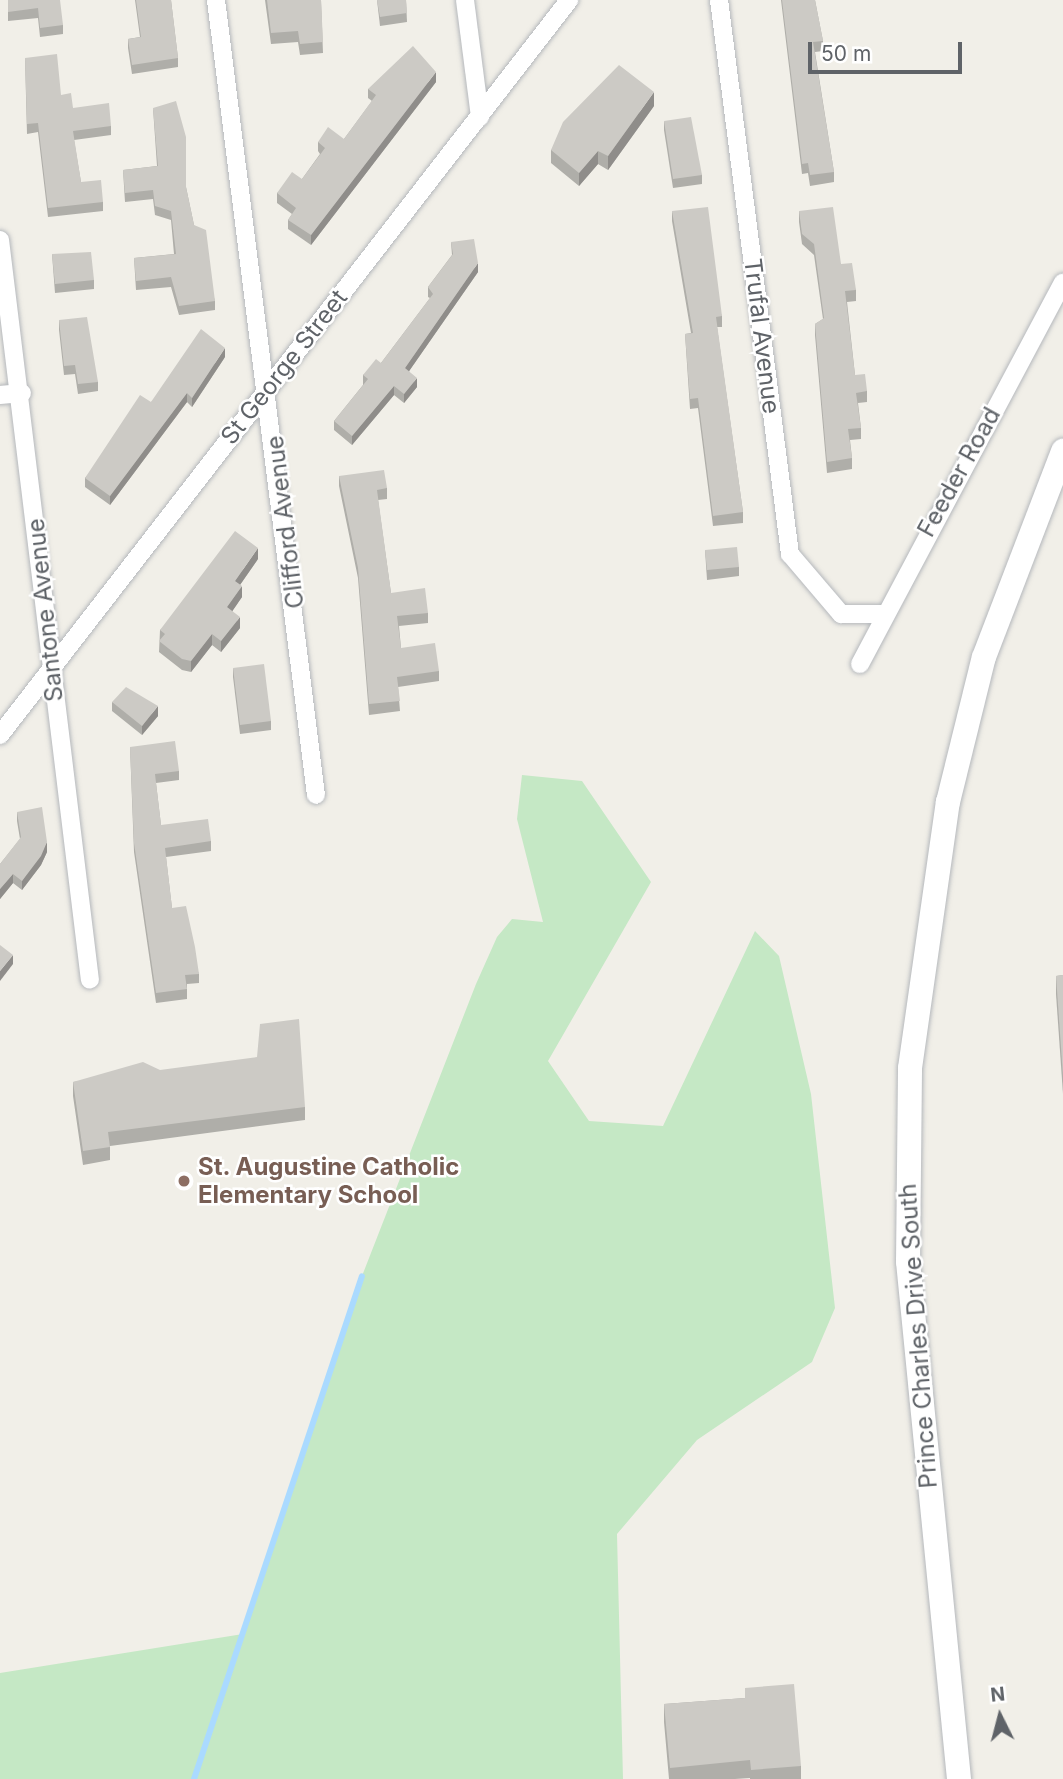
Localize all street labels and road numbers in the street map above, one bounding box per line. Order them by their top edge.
street label: Trufal Avenue [738,257,786,415]
street label: St George Street [215,284,353,450]
street label: Feeder Road [912,402,1006,542]
street label: Clifford Avenue [260,434,310,610]
street label: Santone Avenue [21,517,69,703]
street label: Prince Charles Drive South [893,1183,943,1489]

